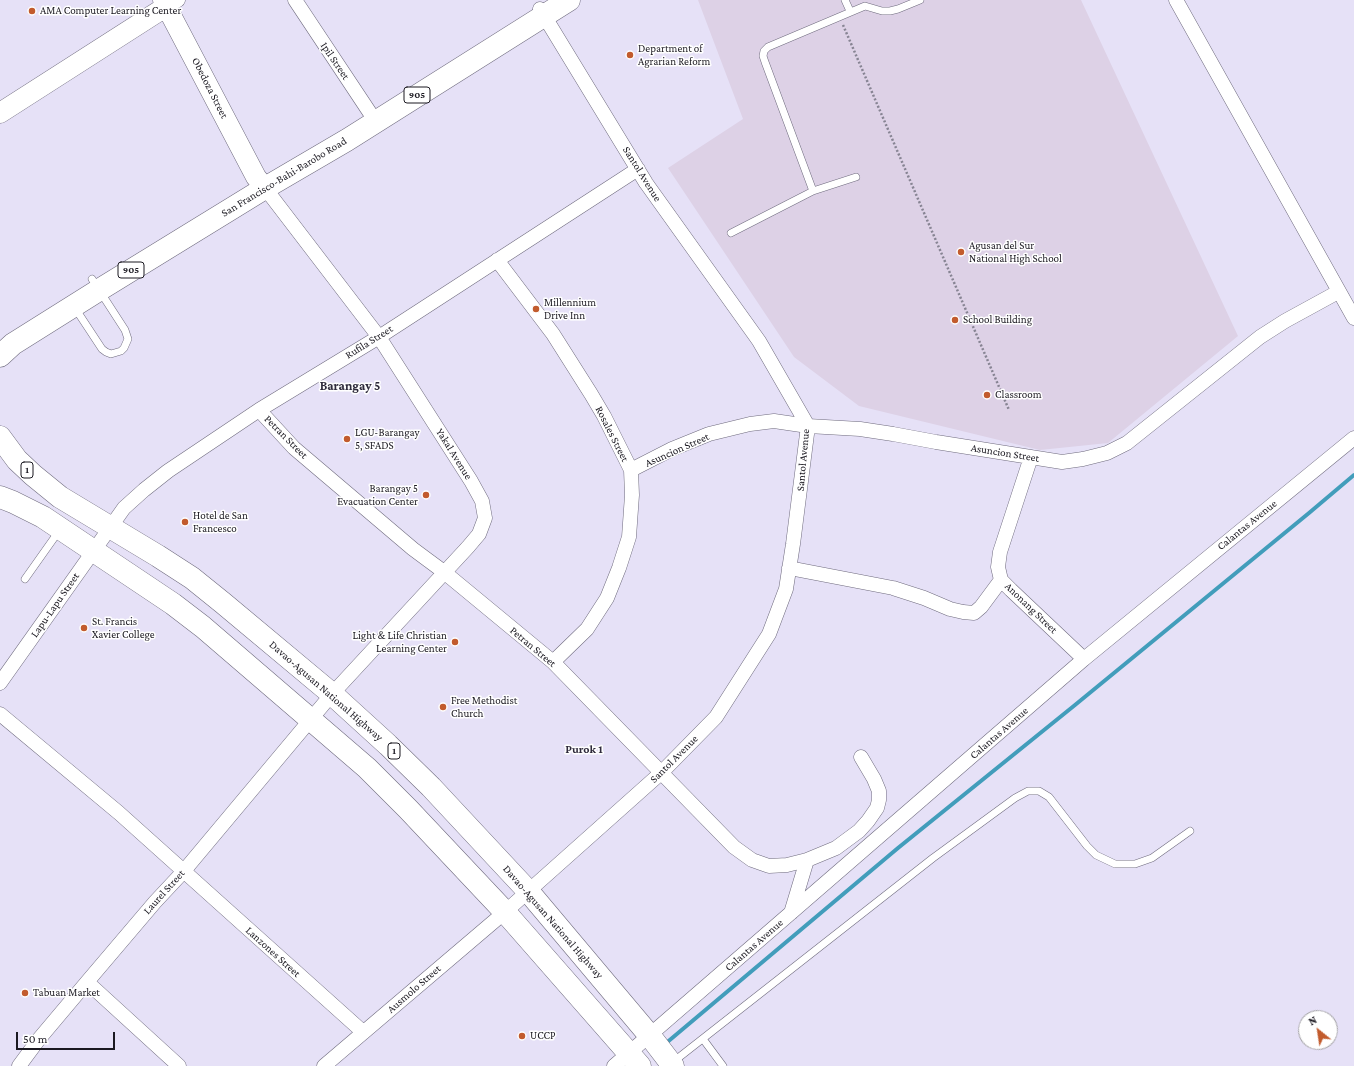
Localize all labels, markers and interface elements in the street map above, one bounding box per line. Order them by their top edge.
place label: AMA Computer Learning Center [40,4,181,18]
marker: AMA Computer Learning Center [27,6,37,16]
street label: Ipil Street [318,40,352,82]
place label: Department of Agrarian Reform [638,42,710,68]
marker: Department of Agrarian Reform [625,50,635,60]
street label: Obedoza Street [189,55,231,121]
road number: 905 [404,87,430,103]
street label: San Francisco-Bahi-Barobo Road [219,134,349,220]
street label: Santol Avenue [620,144,664,204]
place label: Agusan del Sur National High School [969,239,1062,265]
marker: Agusan del Sur National High School [956,247,966,257]
road number: 905 [118,262,144,278]
place label: Millennium Drive Inn [544,296,596,322]
marker: Millennium Drive Inn [531,304,541,314]
place label: School Building [963,313,1032,327]
marker: School Building [950,315,960,325]
street label: Rufila Street [343,322,395,362]
district label: Barangay 5 [320,378,380,394]
place label: Classroom [995,388,1042,402]
marker: Classroom [982,390,992,400]
street label: Rosales Street [592,404,632,464]
street label: Petran Street [261,412,311,462]
place label: LGU-Barangay 5, SFADS [355,426,420,452]
street label: Yakal Avenue [433,426,475,482]
street label: Santol Avenue [794,428,812,492]
street label: Asuncion Street [643,430,711,470]
marker: LGU-Barangay 5, SFADS [342,434,352,444]
street label: Asuncion Street [970,441,1040,465]
road number: 1 [21,462,33,478]
place label: Barangay 5 Evacuation Center [337,482,418,508]
marker: Barangay 5 Evacuation Center [421,490,431,500]
street label: Calantas Avenue [1215,497,1279,553]
place label: Hotel de San Francesco [193,509,248,535]
marker: Hotel de San Francesco [180,517,190,527]
street label: Lapu-Lapu Street [28,570,82,640]
street label: Anonang Street [1002,580,1060,636]
place label: St. Francis Xavier College [92,615,155,641]
marker: St. Francis Xavier College [79,623,89,633]
street label: Petran Street [507,624,559,670]
place label: Light & Life Christian Learning Center [352,629,447,655]
marker: Light & Life Christian Learning Center [450,637,460,647]
street label: Davao-Agusan National Highway [266,638,386,744]
place label: Free Methodist Church [451,694,517,720]
marker: Free Methodist Church [438,702,448,712]
street label: Calantas Avenue [967,704,1031,762]
street label: Santol Avenue [647,732,701,786]
district label: Purok 1 [565,742,603,756]
road number: 1 [388,743,400,759]
street label: Davao-Agusan National Highway [500,862,606,982]
street label: Laurel Street [140,867,188,917]
street label: Calantas Avenue [722,916,786,974]
street label: Lanzones Street [243,924,303,980]
street label: Ausmolo Street [384,962,444,1016]
place label: Tabuan Market [33,986,100,1000]
marker: Tabuan Market [20,988,30,998]
north arrow [1298,1010,1338,1050]
text: N [1306,1013,1319,1028]
scale bar [18,1024,117,1050]
place label: UCCP [530,1029,556,1043]
marker: UCCP [517,1031,527,1041]
text: 50 m [23,1032,47,1046]

